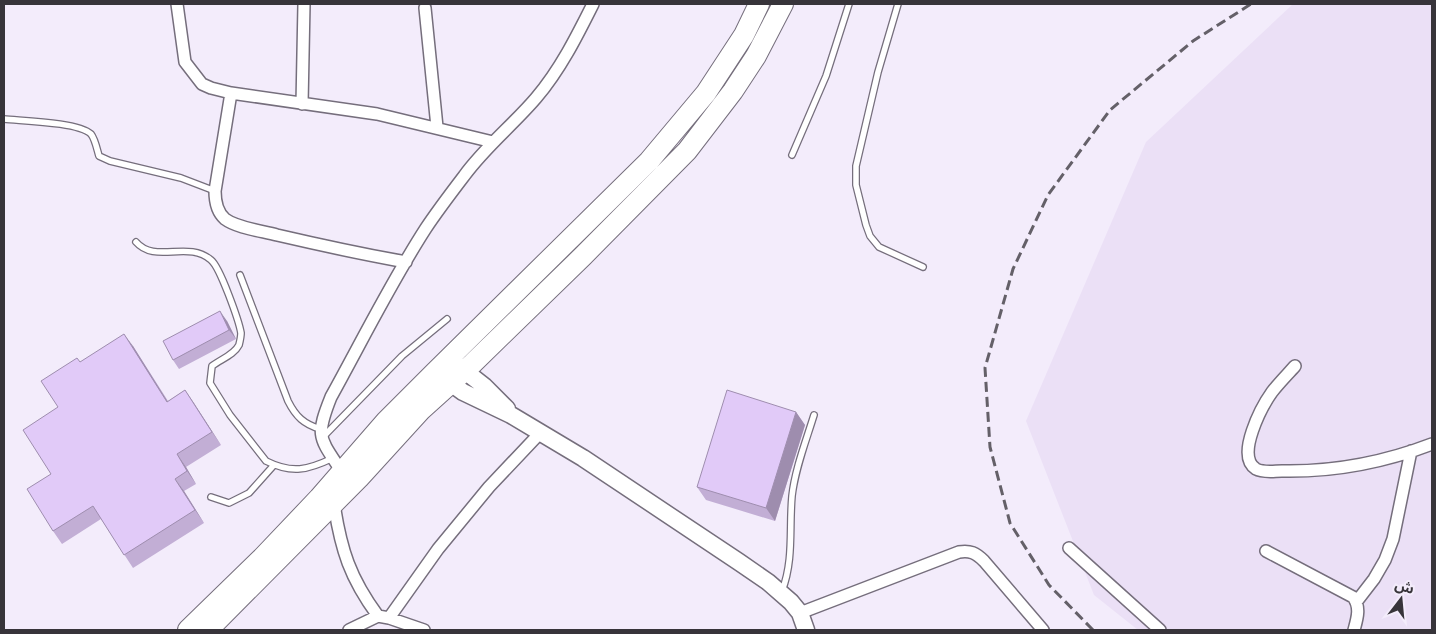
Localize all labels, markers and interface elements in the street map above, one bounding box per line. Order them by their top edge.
north arrow [1376,574,1426,624]
text: ش [1393,574,1417,598]

